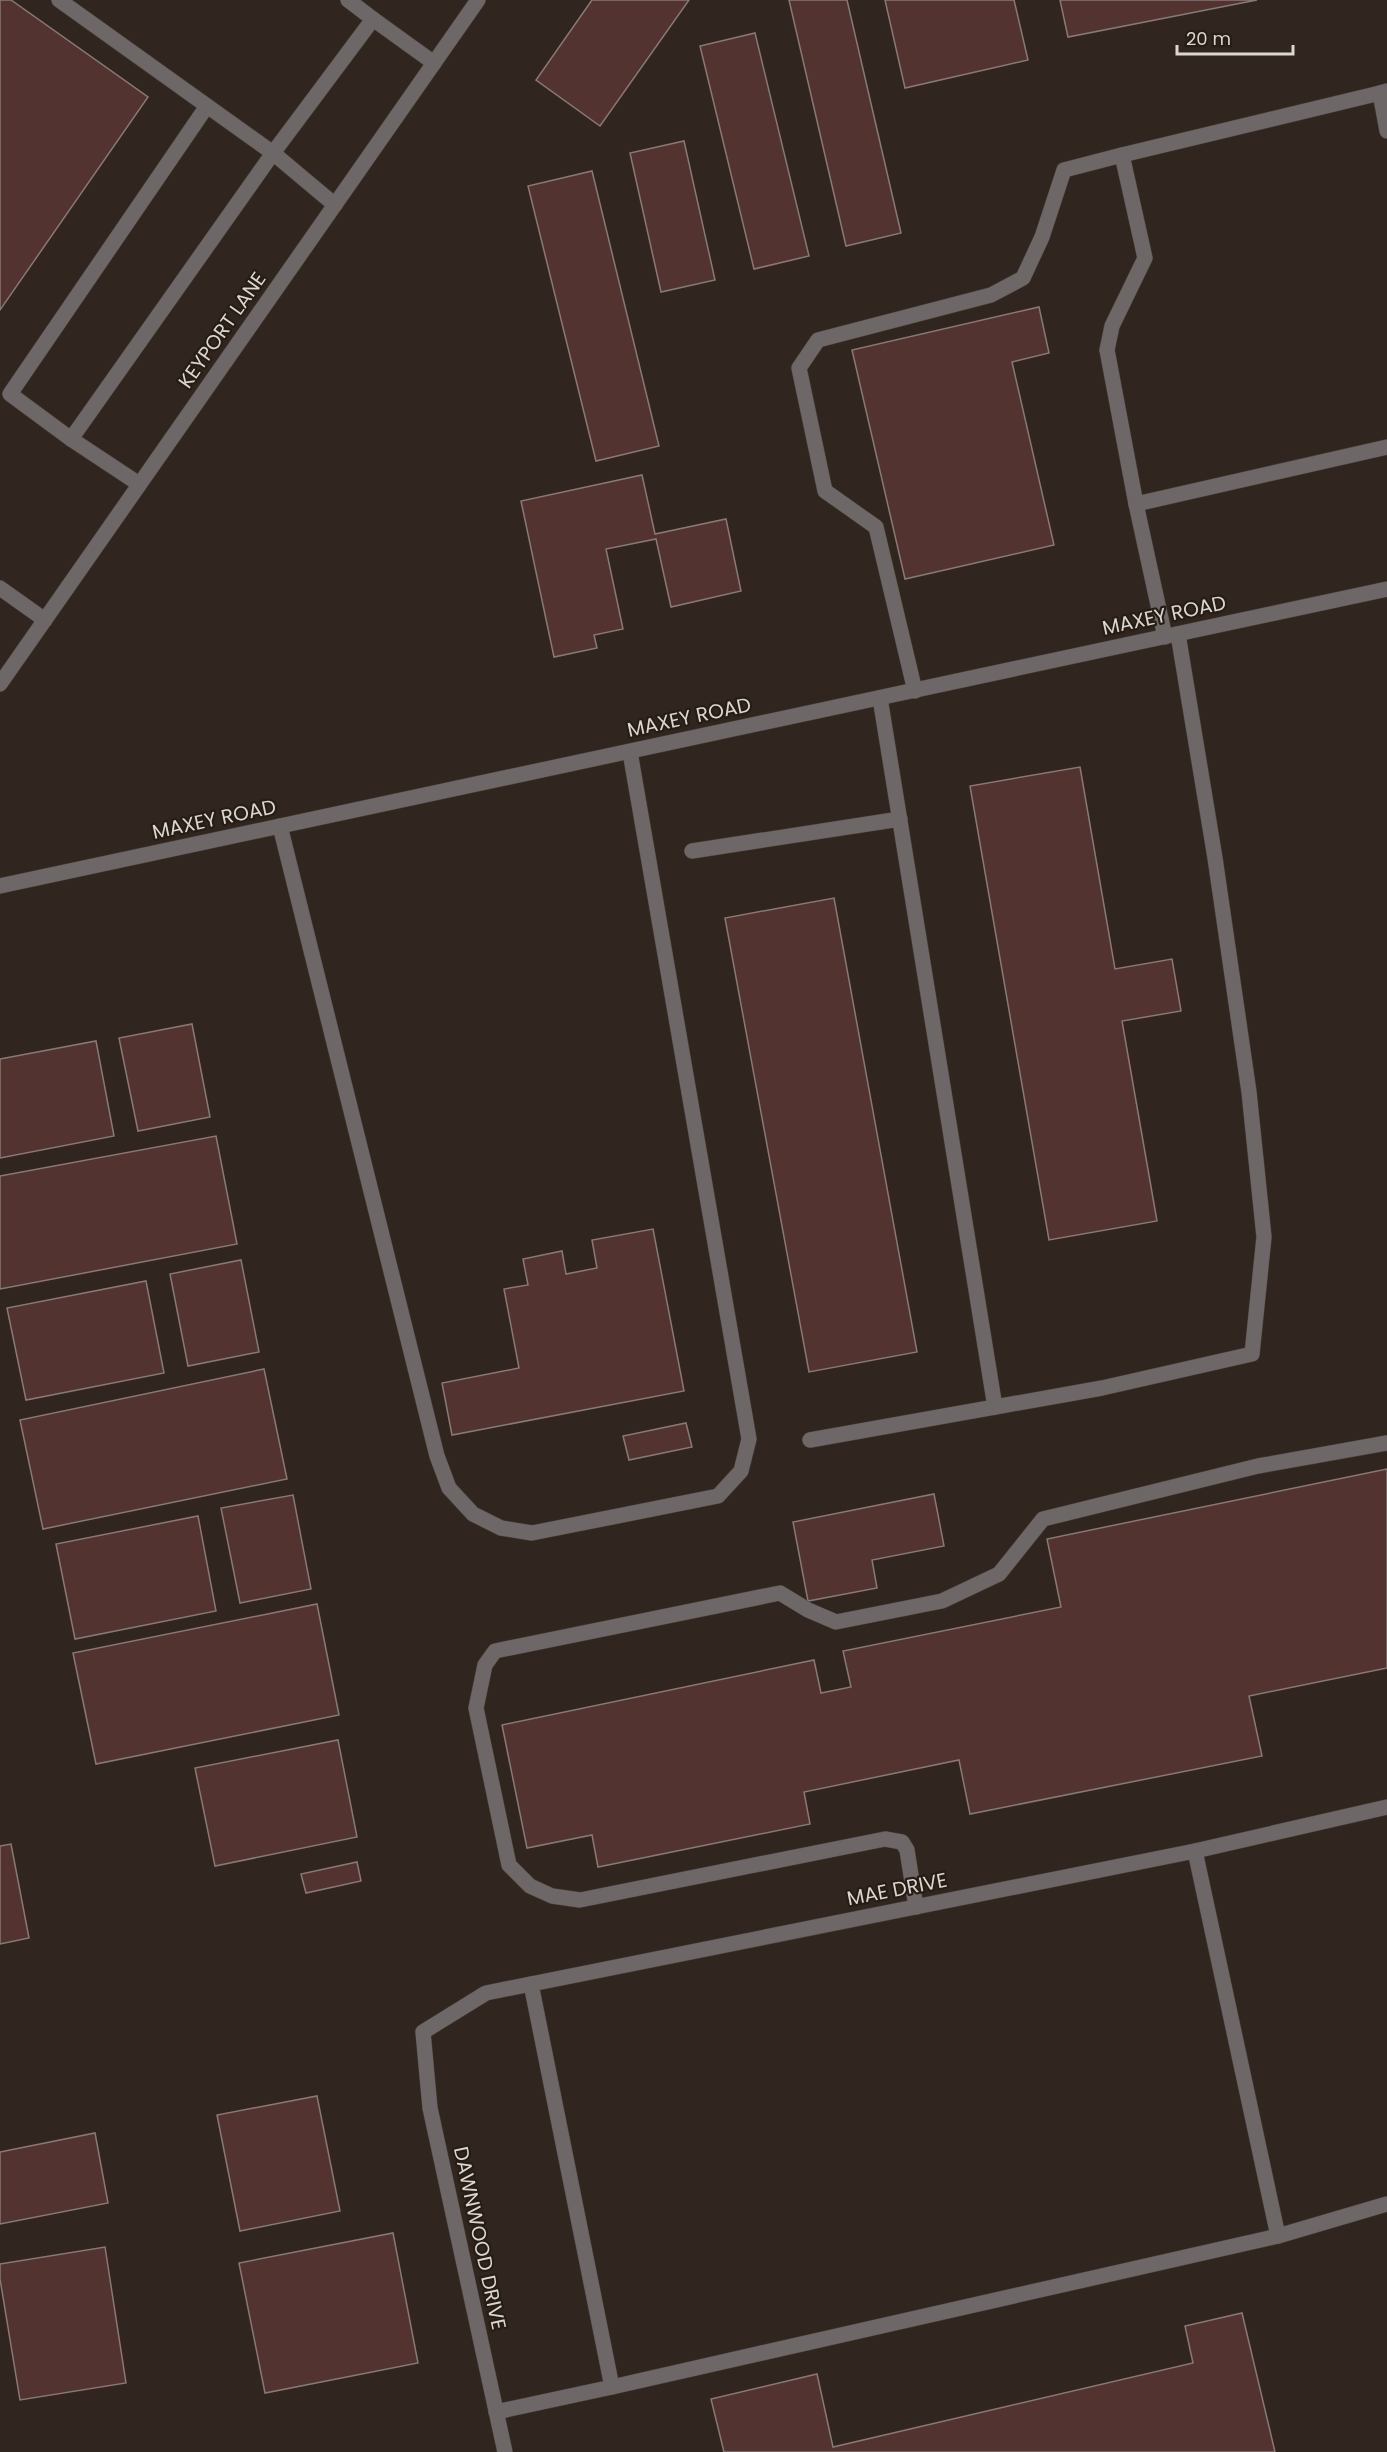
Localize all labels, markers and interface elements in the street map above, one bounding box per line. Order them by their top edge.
scale bar [1177,18,1292,56]
text: 20 m [1186,26,1231,51]
street label: KEYPORT LANE [172,266,272,394]
street label: MAXEY ROAD [1100,588,1228,642]
street label: MAXEY ROAD [625,690,753,744]
street label: MAXEY ROAD [150,792,278,846]
street label: MAE DRIVE [845,1866,949,1912]
street label: DAWNWOOD DRIVE [447,2144,513,2332]

